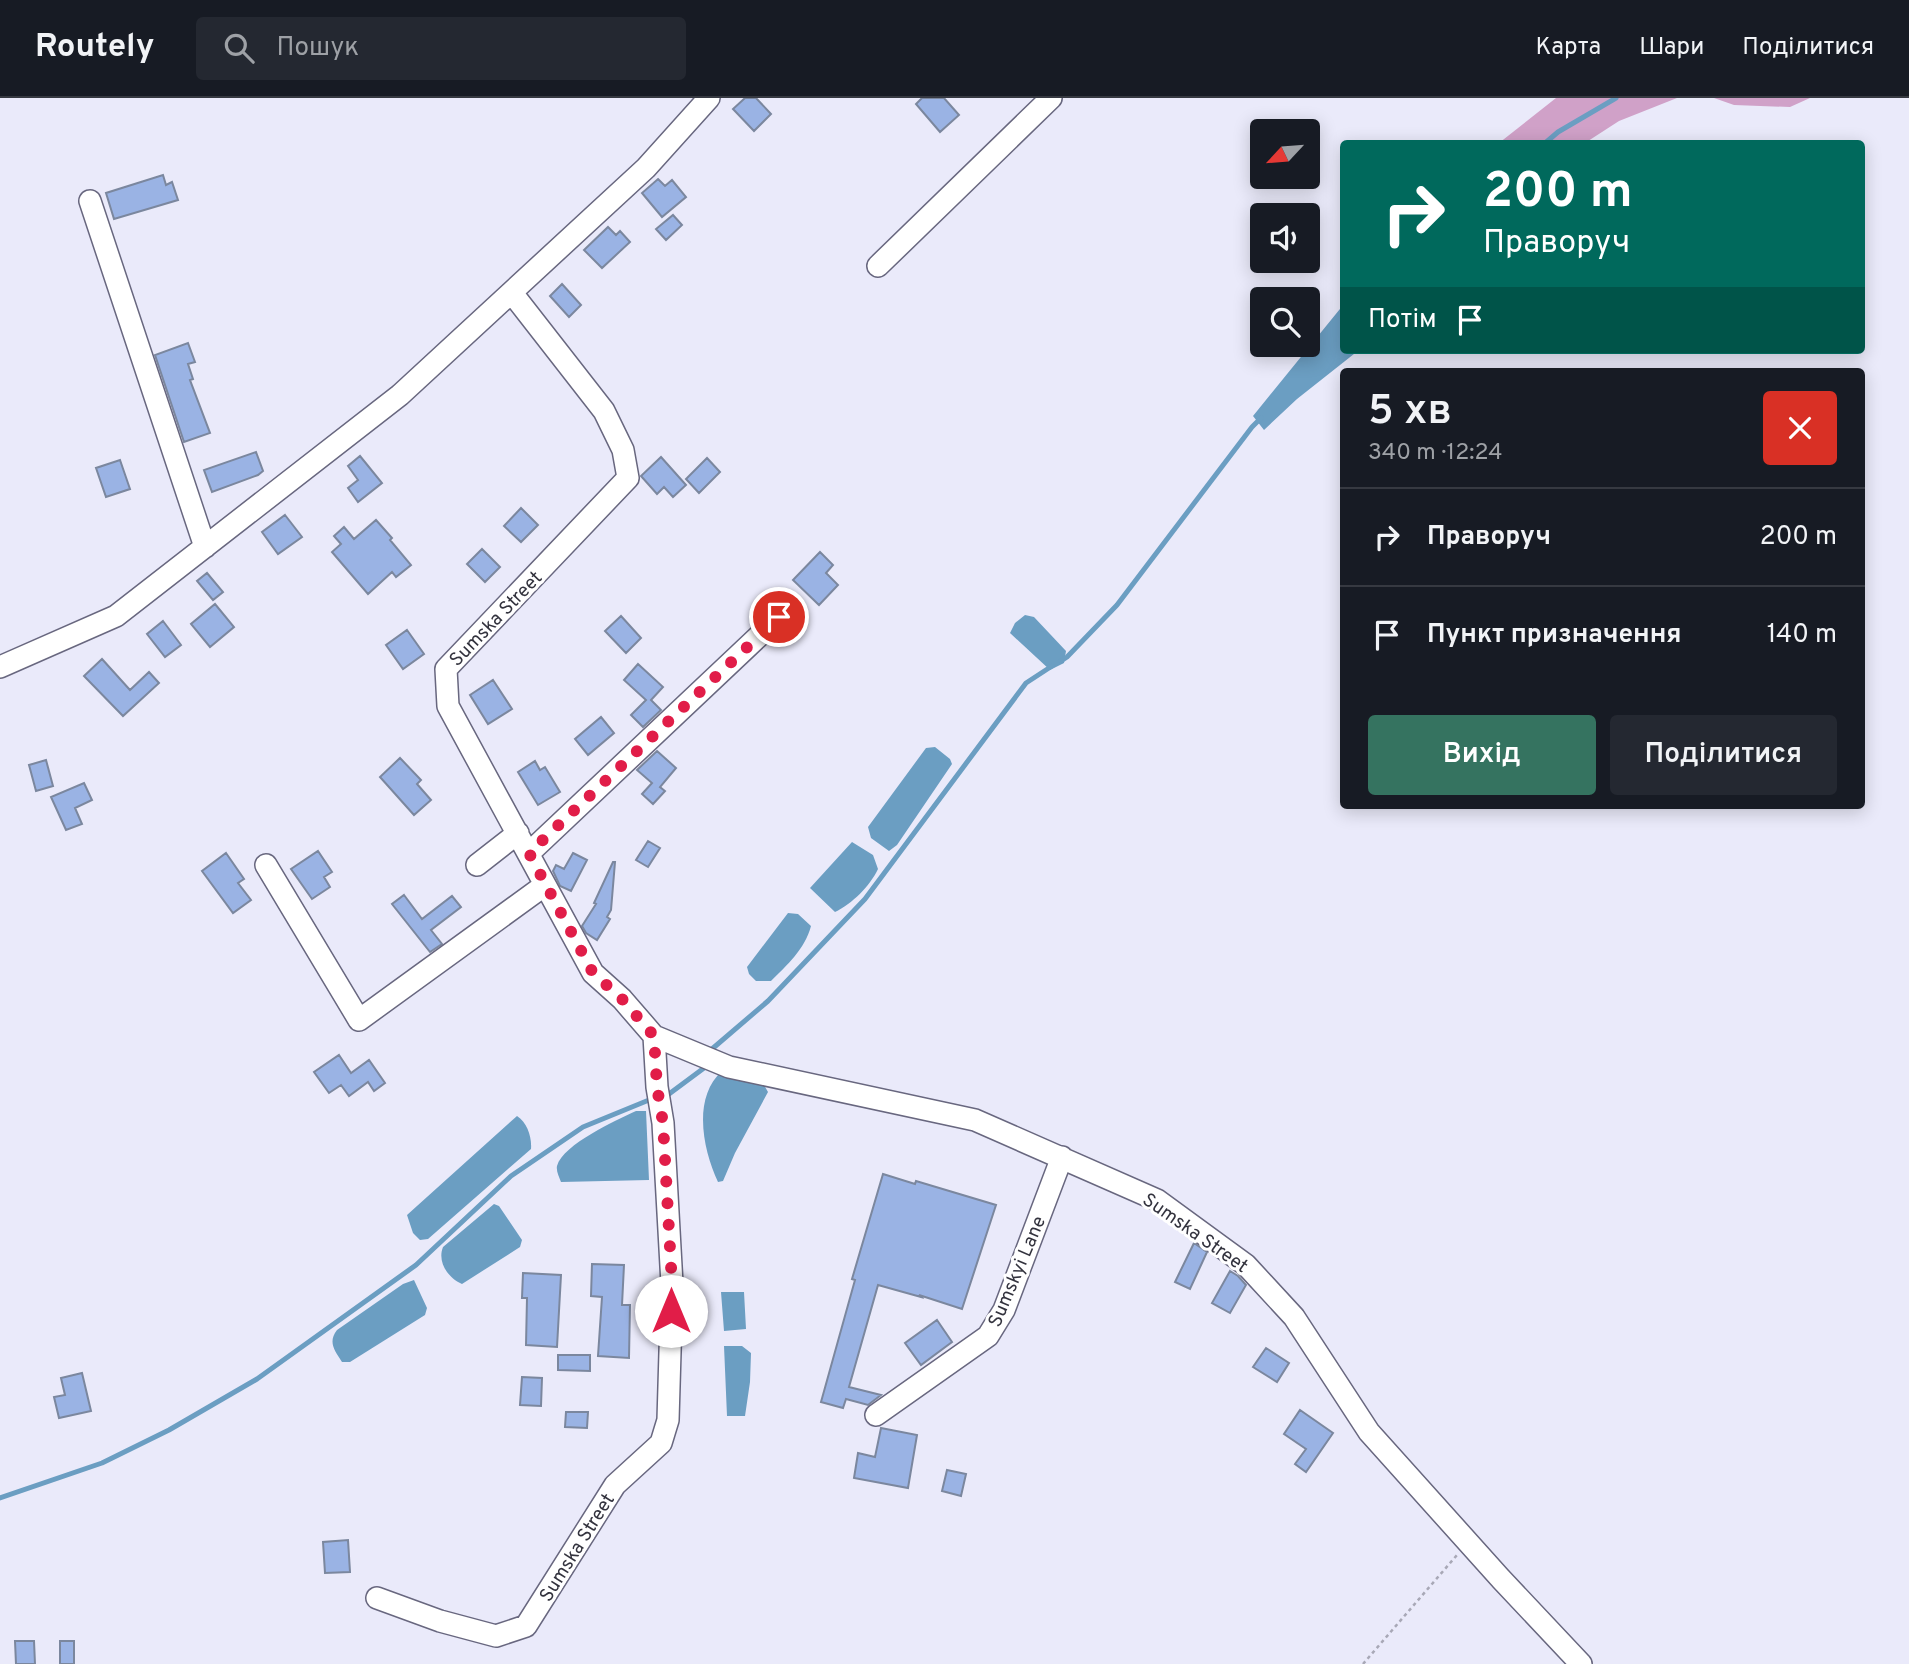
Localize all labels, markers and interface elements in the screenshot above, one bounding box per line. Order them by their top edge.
search box [196,17,686,80]
text: Routely [35,27,154,69]
icon: search [220,29,258,67]
text: Пошук [276,32,359,65]
text: Карта [1536,33,1601,63]
text: Шари [1639,33,1704,63]
text: Поділитися [1742,33,1874,63]
north arrow [1250,119,1320,189]
map controls [1250,119,1320,357]
text: 200 m [1483,163,1633,225]
icon: right [1368,168,1459,259]
button: sound [1250,203,1320,273]
text: Праворуч [1483,224,1630,264]
button: search [1250,287,1320,357]
icon: arrive [1451,301,1489,339]
text: Потім [1368,304,1437,337]
text: 5 хв [1368,386,1452,439]
button: close [1763,391,1837,465]
text: 340 m · 12:24 [1368,439,1503,468]
icon: right [1368,518,1406,556]
text: Праворуч [1427,521,1551,554]
text: 200 m [1760,521,1837,554]
street label: Sumska Street [445,567,548,672]
pin [749,587,809,647]
icon: arrive [760,598,798,636]
icon: arrive [1368,616,1406,654]
text: Пункт призначення [1427,619,1681,652]
text: 140 m [1767,619,1837,652]
button: Вихід [1368,715,1596,795]
button: Поділитися [1610,715,1837,795]
street label: Sumska Street [1137,1188,1252,1279]
street label: Sumskyi Lane [984,1213,1052,1331]
position arrow [634,1274,708,1348]
street label: Sumska Street [535,1489,621,1607]

